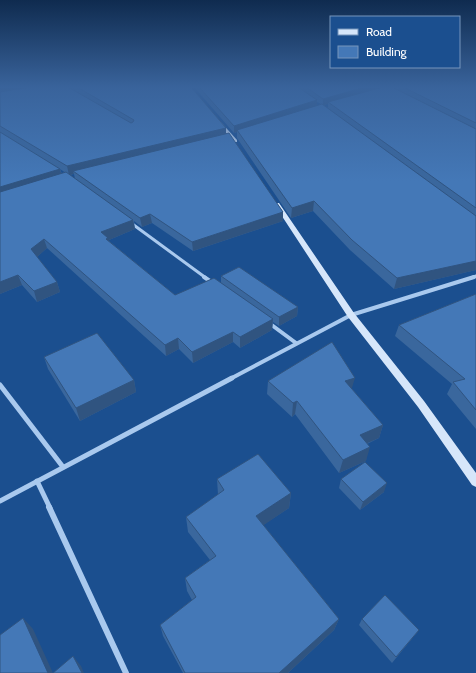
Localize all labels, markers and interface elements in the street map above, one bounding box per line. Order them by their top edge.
legend [330,16,460,68]
text: Road [366,24,392,39]
text: Building [366,44,408,59]

